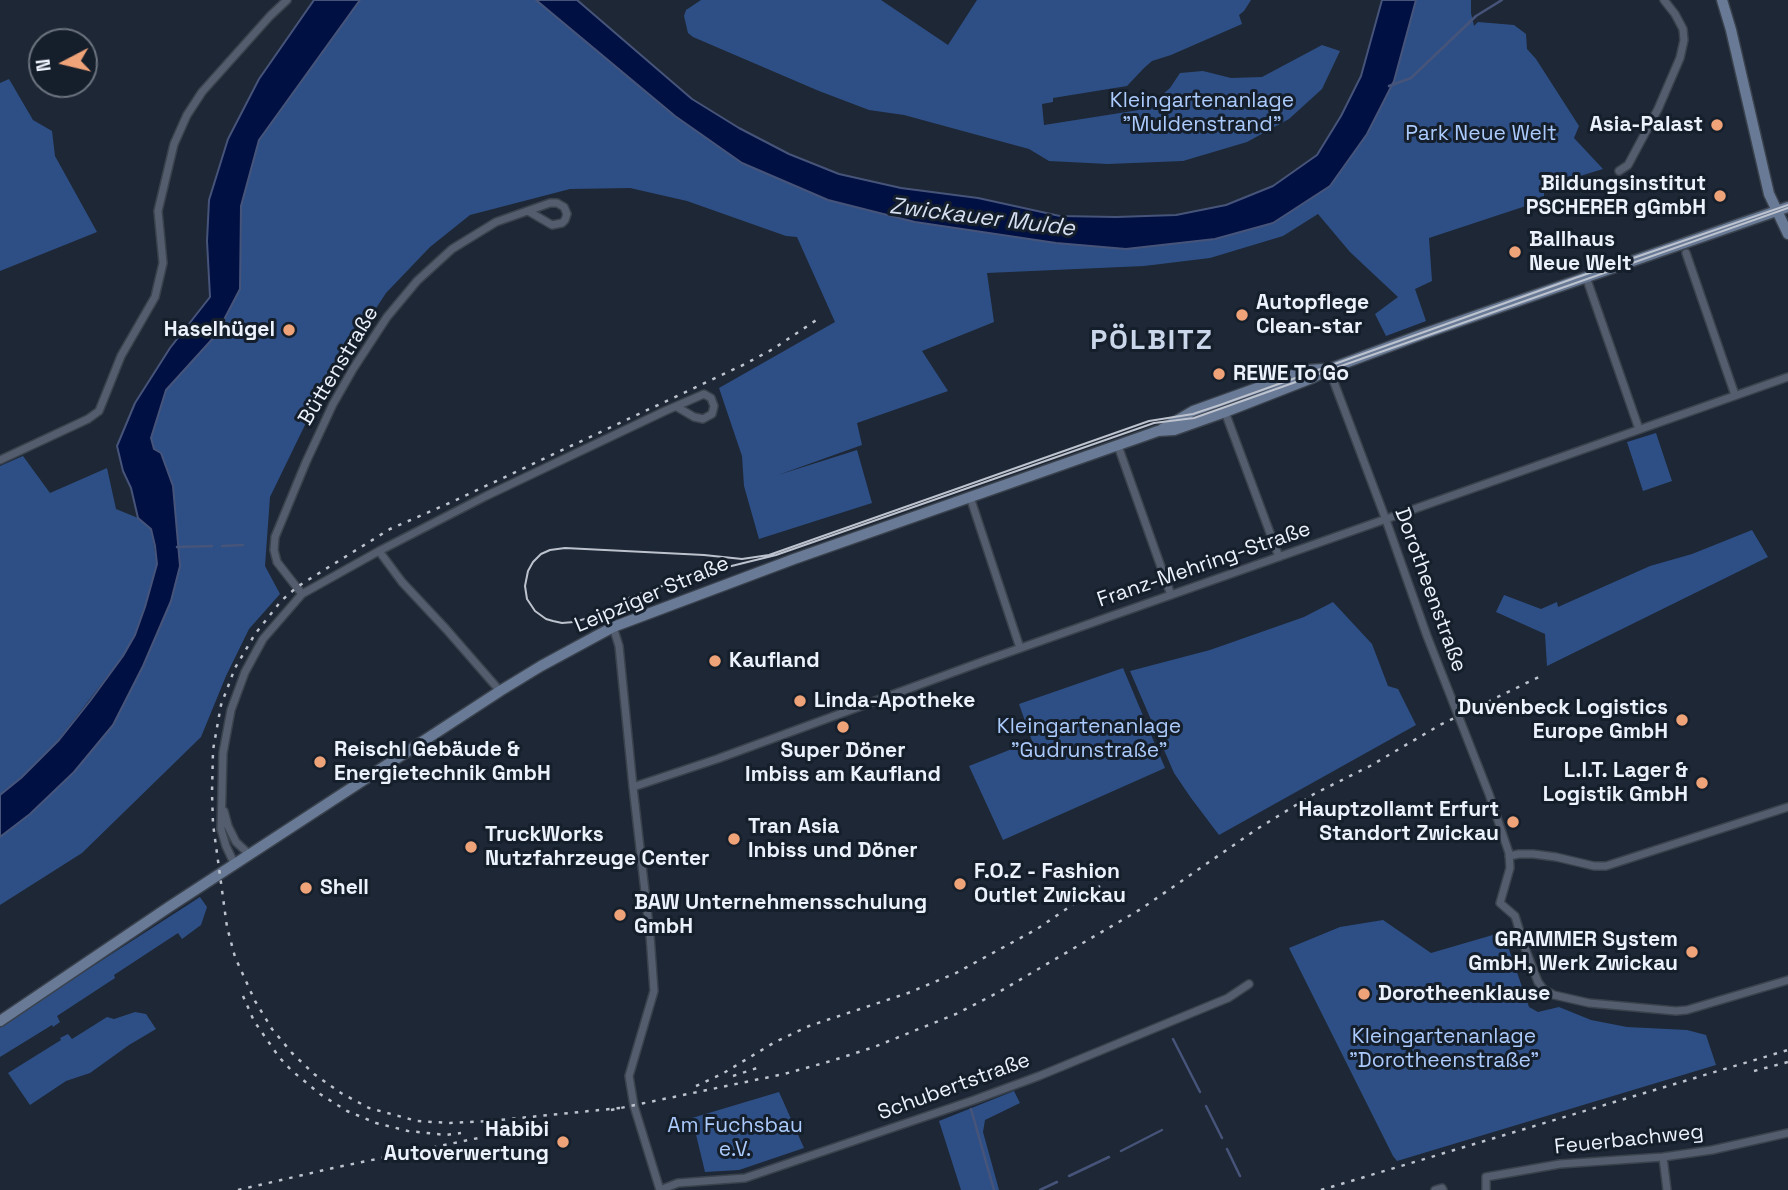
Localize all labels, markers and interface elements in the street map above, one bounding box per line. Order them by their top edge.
north arrow [28,28,98,98]
text: N [30,58,57,73]
park label: Kleingartenanlage "Muldenstrand" [1110,88,1294,138]
place label: Asia-Palast [1589,112,1703,138]
marker: Asia-Palast [1709,117,1725,133]
park label: Park Neue Welt [1405,121,1557,147]
place label: Bildungsinstitut PSCHERER gGmbH [1526,171,1706,221]
marker: Bildungsinstitut PSCHERER gGmbH [1712,188,1728,204]
water label: Zwickauer Mulde [888,193,1076,243]
place label: Ballhaus Neue Welt [1529,227,1632,277]
marker: Ballhaus Neue Welt [1507,244,1523,260]
place label: Autopflege Clean-star [1256,290,1369,340]
street label: Büttenstraße [294,302,384,430]
marker: Autopflege Clean-star [1234,307,1250,323]
place label: Haselhügel [164,317,275,343]
marker: Haselhügel [281,322,297,338]
district label: PÖLBITZ [1091,324,1213,358]
place label: REWE To Go [1233,361,1349,387]
marker: REWE To Go [1211,366,1227,382]
street label: Dorotheenstraße [1389,504,1471,676]
street label: Franz-Mehring-Straße [1094,517,1314,613]
street label: Leipziger Straße [571,551,733,639]
place label: Kaufland [729,648,820,674]
marker: Kaufland [707,653,723,669]
place label: Linda-Apotheke [814,688,975,714]
marker: Linda-Apotheke [792,693,808,709]
place label: Duvenbeck Logistics Europe GmbH [1457,695,1668,745]
marker: Duvenbeck Logistics Europe GmbH [1674,712,1690,728]
park label: Kleingartenanlage "Gudrunstraße" [997,714,1181,764]
marker: Super Döner Imbiss am Kaufland [835,719,851,735]
place label: Reischl Gebäude & Energietechnik GmbH [334,737,551,787]
place label: Super Döner Imbiss am Kaufland [745,738,941,788]
marker: Reischl Gebäude & Energietechnik GmbH [312,754,328,770]
place label: L.I.T. Lager & Logistik GmbH [1543,758,1688,808]
marker: L.I.T. Lager & Logistik GmbH [1694,775,1710,791]
place label: Hauptzollamt Erfurt Standort Zwickau [1298,797,1499,847]
place label: Tran Asia Inbiss und Döner [748,814,918,864]
marker: Hauptzollamt Erfurt Standort Zwickau [1505,814,1521,830]
place label: TruckWorks Nutzfahrzeuge Center [485,822,709,872]
marker: Tran Asia Inbiss und Döner [726,831,742,847]
marker: TruckWorks Nutzfahrzeuge Center [463,839,479,855]
place label: F.O.Z - Fashion Outlet Zwickau [974,859,1126,909]
place label: Shell [320,875,369,901]
marker: F.O.Z - Fashion Outlet Zwickau [952,876,968,892]
marker: Shell [298,880,314,896]
place label: BAW Unternehmensschulung GmbH [634,890,927,940]
marker: BAW Unternehmensschulung GmbH [612,907,628,923]
place label: GRAMMER System GmbH, Werk Zwickau [1468,927,1678,977]
marker: GRAMMER System GmbH, Werk Zwickau [1684,944,1700,960]
place label: Dorotheenklause [1378,981,1550,1007]
marker: Dorotheenklause [1356,986,1372,1002]
park label: Kleingartenanlage "Dorotheenstraße" [1349,1024,1539,1074]
street label: Schubertstraße [874,1048,1034,1126]
park label: Am Fuchsbau e.V. [667,1113,803,1163]
place label: Habibi Autoverwertung [384,1117,549,1167]
street label: Feuerbachweg [1553,1120,1705,1160]
marker: Habibi Autoverwertung [555,1134,571,1150]

